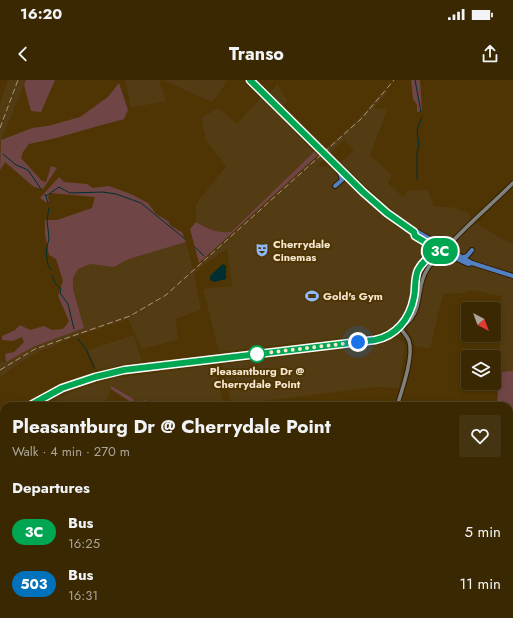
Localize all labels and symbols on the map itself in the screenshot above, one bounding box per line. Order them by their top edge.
place label: Cherrydale Cinemas [273,236,330,265]
line badge: 3C [422,238,458,264]
theatre icon: Cherrydale Cinemas [254,242,270,258]
sports icon: Gold's Gym [304,288,320,304]
place label: Gold's Gym [323,288,383,304]
north arrow [461,302,501,342]
your location [348,332,368,352]
marker: Pleasantburg Dr @ Cherrydale Point [248,345,266,363]
place label: Pleasantburg Dr @ Cherrydale Point [210,363,305,392]

